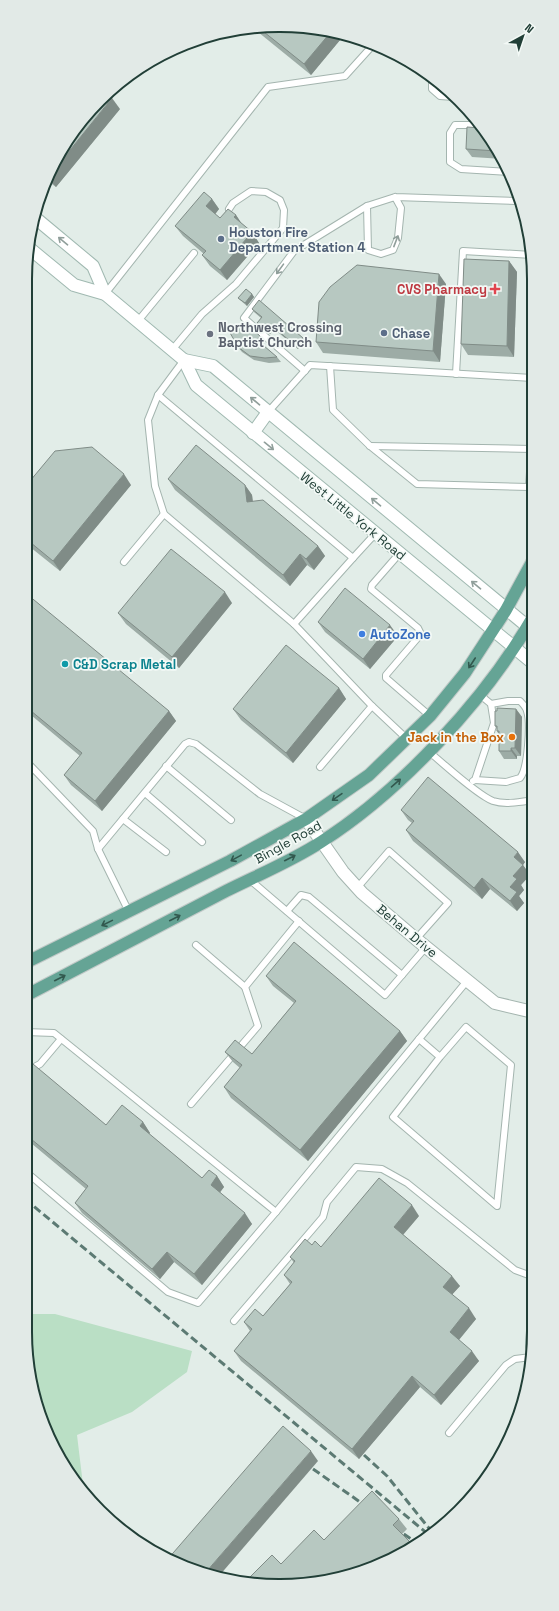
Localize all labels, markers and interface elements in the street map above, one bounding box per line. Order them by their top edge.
north arrow [503,16,543,56]
text: N [522,21,537,36]
place label: Houston Fire Department Station 4 [229,224,365,256]
marker: Houston Fire Department Station 4 [216,234,226,244]
one-way arrow [393,236,401,248]
one-way arrow [58,237,68,246]
one-way arrow [276,264,284,275]
place label: CVS Pharmacy [397,281,487,298]
marker: CVS Pharmacy [490,284,500,294]
place label: Northwest Crossing Baptist Church [218,319,342,351]
place label: Chase [392,325,430,342]
marker: Chase [379,328,389,338]
marker: Northwest Crossing Baptist Church [205,329,215,339]
one-way arrow [249,396,260,405]
one-way arrow [263,442,274,451]
street label: West Little York Road [297,468,409,564]
one-way arrow [371,498,381,507]
one-way arrow [470,581,481,590]
place label: AutoZone [370,626,431,643]
marker: AutoZone [357,629,367,639]
place label: C&D Scrap Metal [73,656,176,673]
one-way arrow [467,657,475,669]
marker: C&D Scrap Metal [60,659,70,669]
place label: Jack in the Box [408,729,504,746]
marker: Jack in the Box [507,732,517,742]
one-way arrow [391,778,401,787]
one-way arrow [332,793,343,801]
street label: Bingle Road [251,817,325,867]
one-way arrow [284,854,296,861]
one-way arrow [230,855,242,863]
street label: Behan Drive [373,901,441,961]
one-way arrow [169,914,181,921]
one-way arrow [101,920,113,927]
one-way arrow [53,973,65,981]

